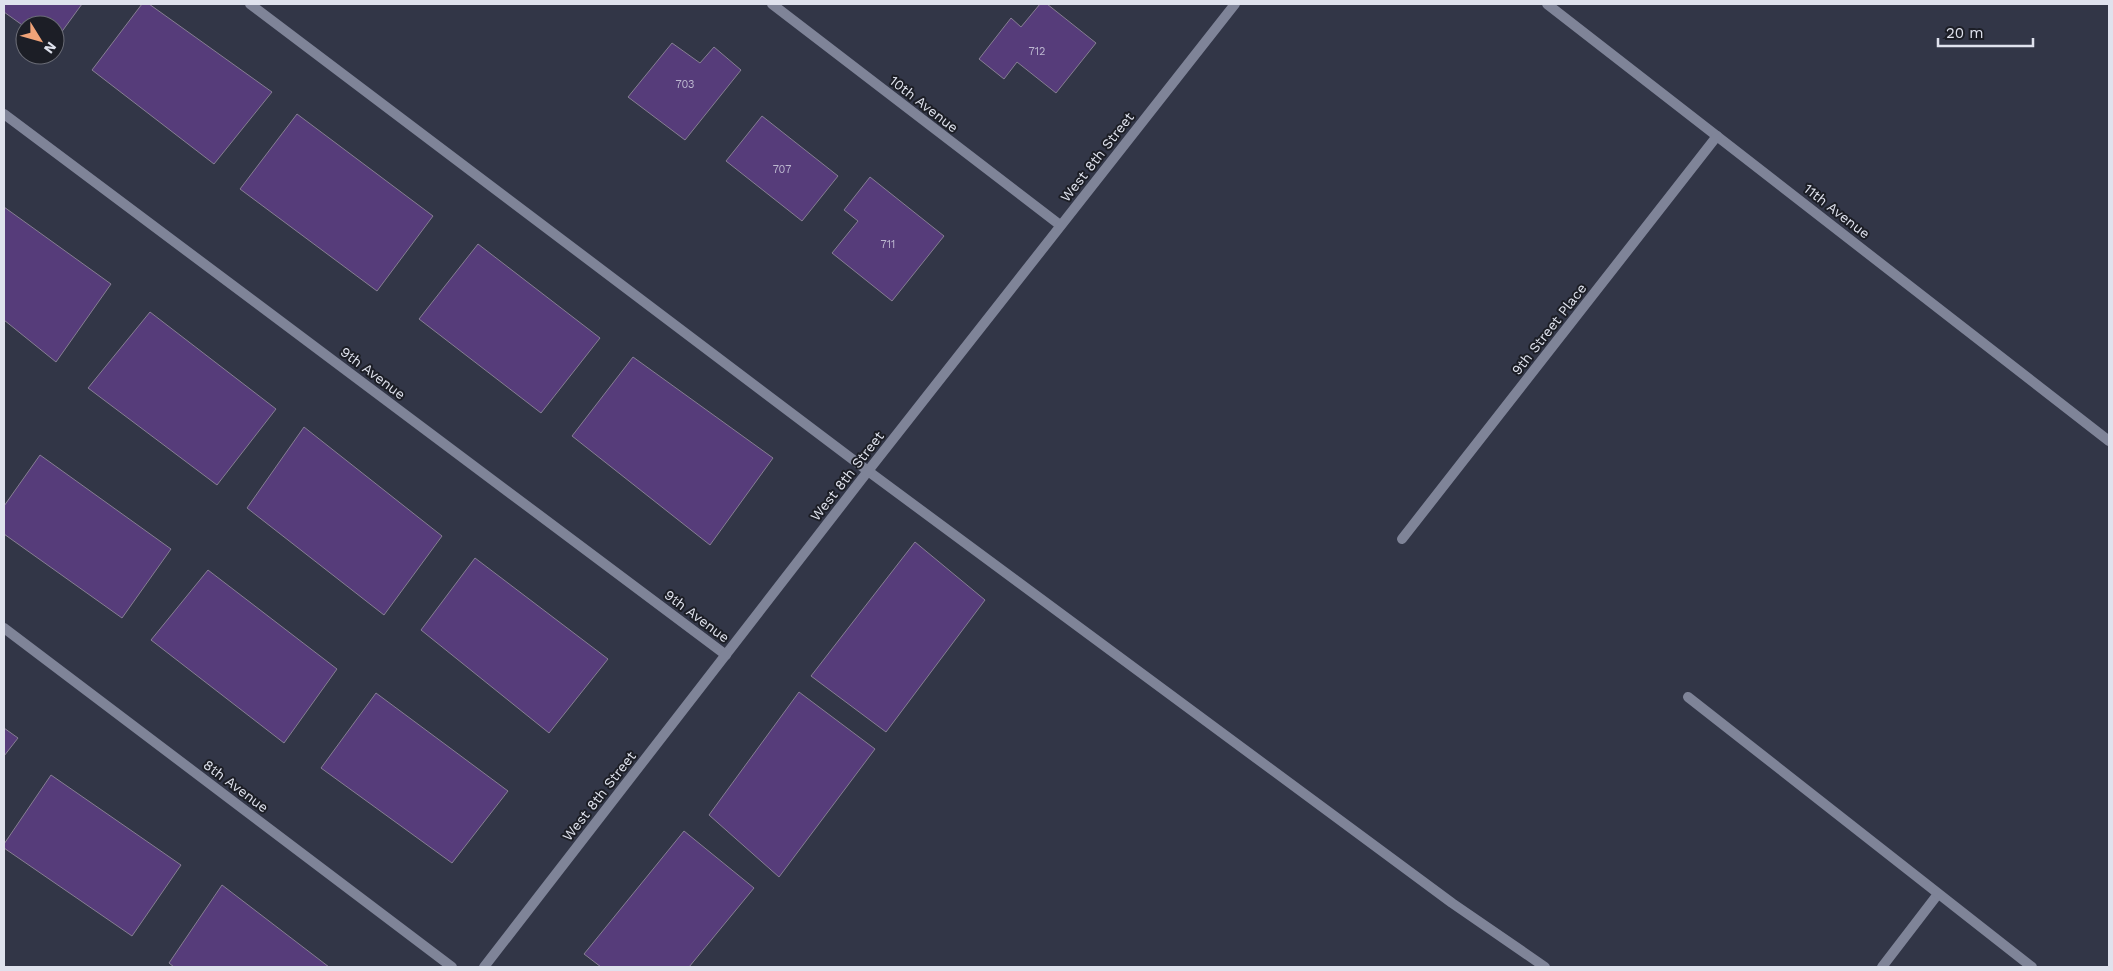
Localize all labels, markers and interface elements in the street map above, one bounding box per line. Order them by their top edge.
north arrow [15,15,65,65]
scale bar [1938,15,2033,47]
text: 20 m [1946,24,1984,42]
text: N [41,39,60,57]
house number: 712 [1029,45,1045,58]
street label: 10th Avenue [887,72,961,136]
house number: 703 [676,78,695,91]
street label: West 8th Street [1057,109,1137,205]
house number: 707 [773,163,791,176]
street label: 11th Avenue [1801,180,1873,242]
house number: 711 [881,238,895,251]
street label: 9th Street Place [1508,280,1590,378]
street label: 9th Avenue [337,343,409,403]
street label: West 8th Street [807,428,887,524]
street label: 9th Avenue [661,586,733,646]
street label: West 8th Street [559,748,639,844]
street label: 8th Avenue [200,756,272,816]

